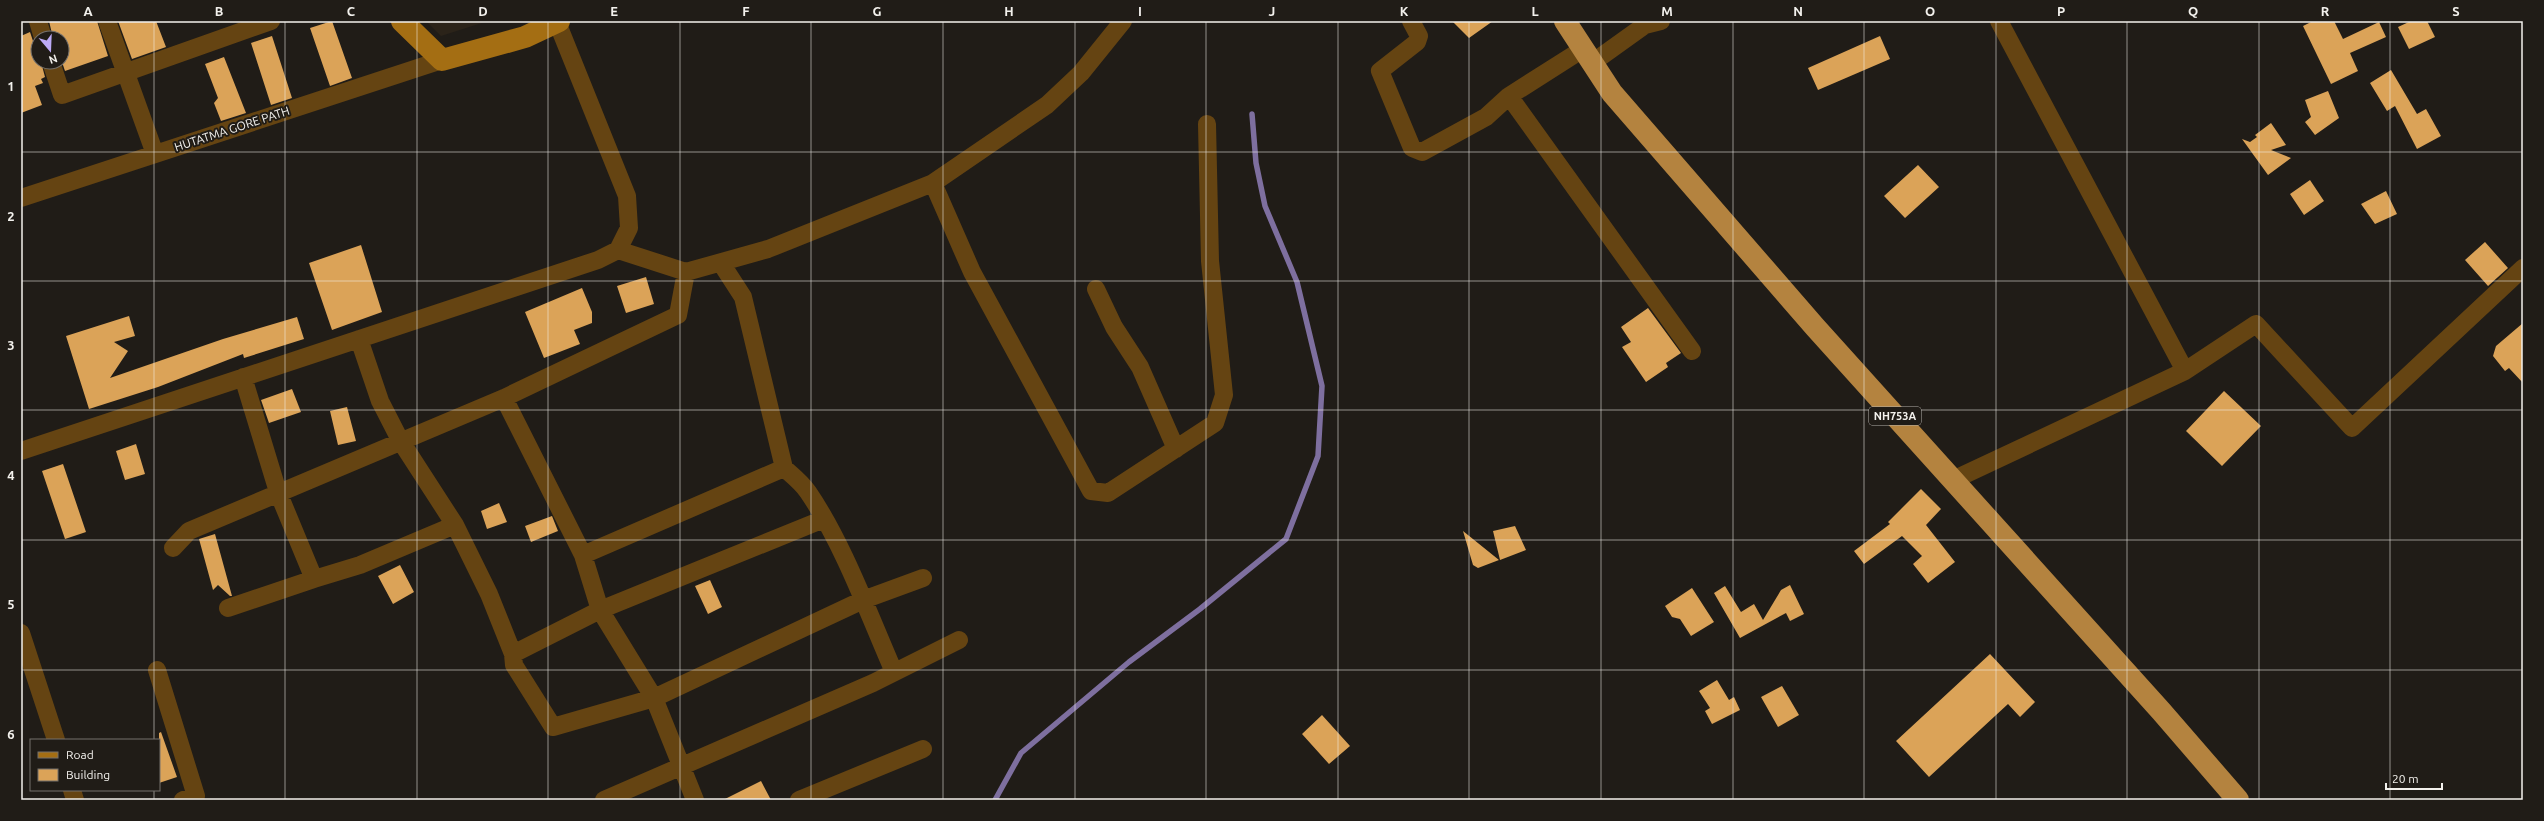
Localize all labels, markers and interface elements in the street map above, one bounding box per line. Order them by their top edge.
text: A [83,4,93,18]
text: B [215,4,224,18]
text: C [347,4,356,18]
text: D [478,4,488,18]
text: E [610,4,618,18]
text: F [742,4,750,18]
text: G [873,4,882,18]
text: H [1004,4,1014,18]
text: I [1138,4,1142,18]
text: J [1269,4,1275,18]
text: K [1400,4,1409,18]
text: L [1531,4,1539,18]
text: M [1661,4,1673,18]
text: N [1793,4,1803,18]
text: O [1925,4,1935,18]
text: P [2057,4,2065,18]
text: Q [2188,4,2198,18]
text: R [2321,4,2330,18]
text: S [2452,4,2460,18]
north arrow [30,30,70,70]
text: N [47,52,59,66]
text: 1 [7,79,15,93]
street label: HUTATMA GORE PATH [173,104,291,153]
text: 2 [7,209,15,223]
text: 3 [7,338,15,352]
road number: NH753A [1869,407,1921,425]
text: 4 [7,468,15,482]
text: 5 [7,597,15,611]
text: 6 [7,727,15,741]
legend [30,739,160,791]
text: Road [66,748,94,761]
scale bar [2386,765,2442,791]
text: Building [66,768,110,781]
text: 20 m [2392,772,2419,785]

